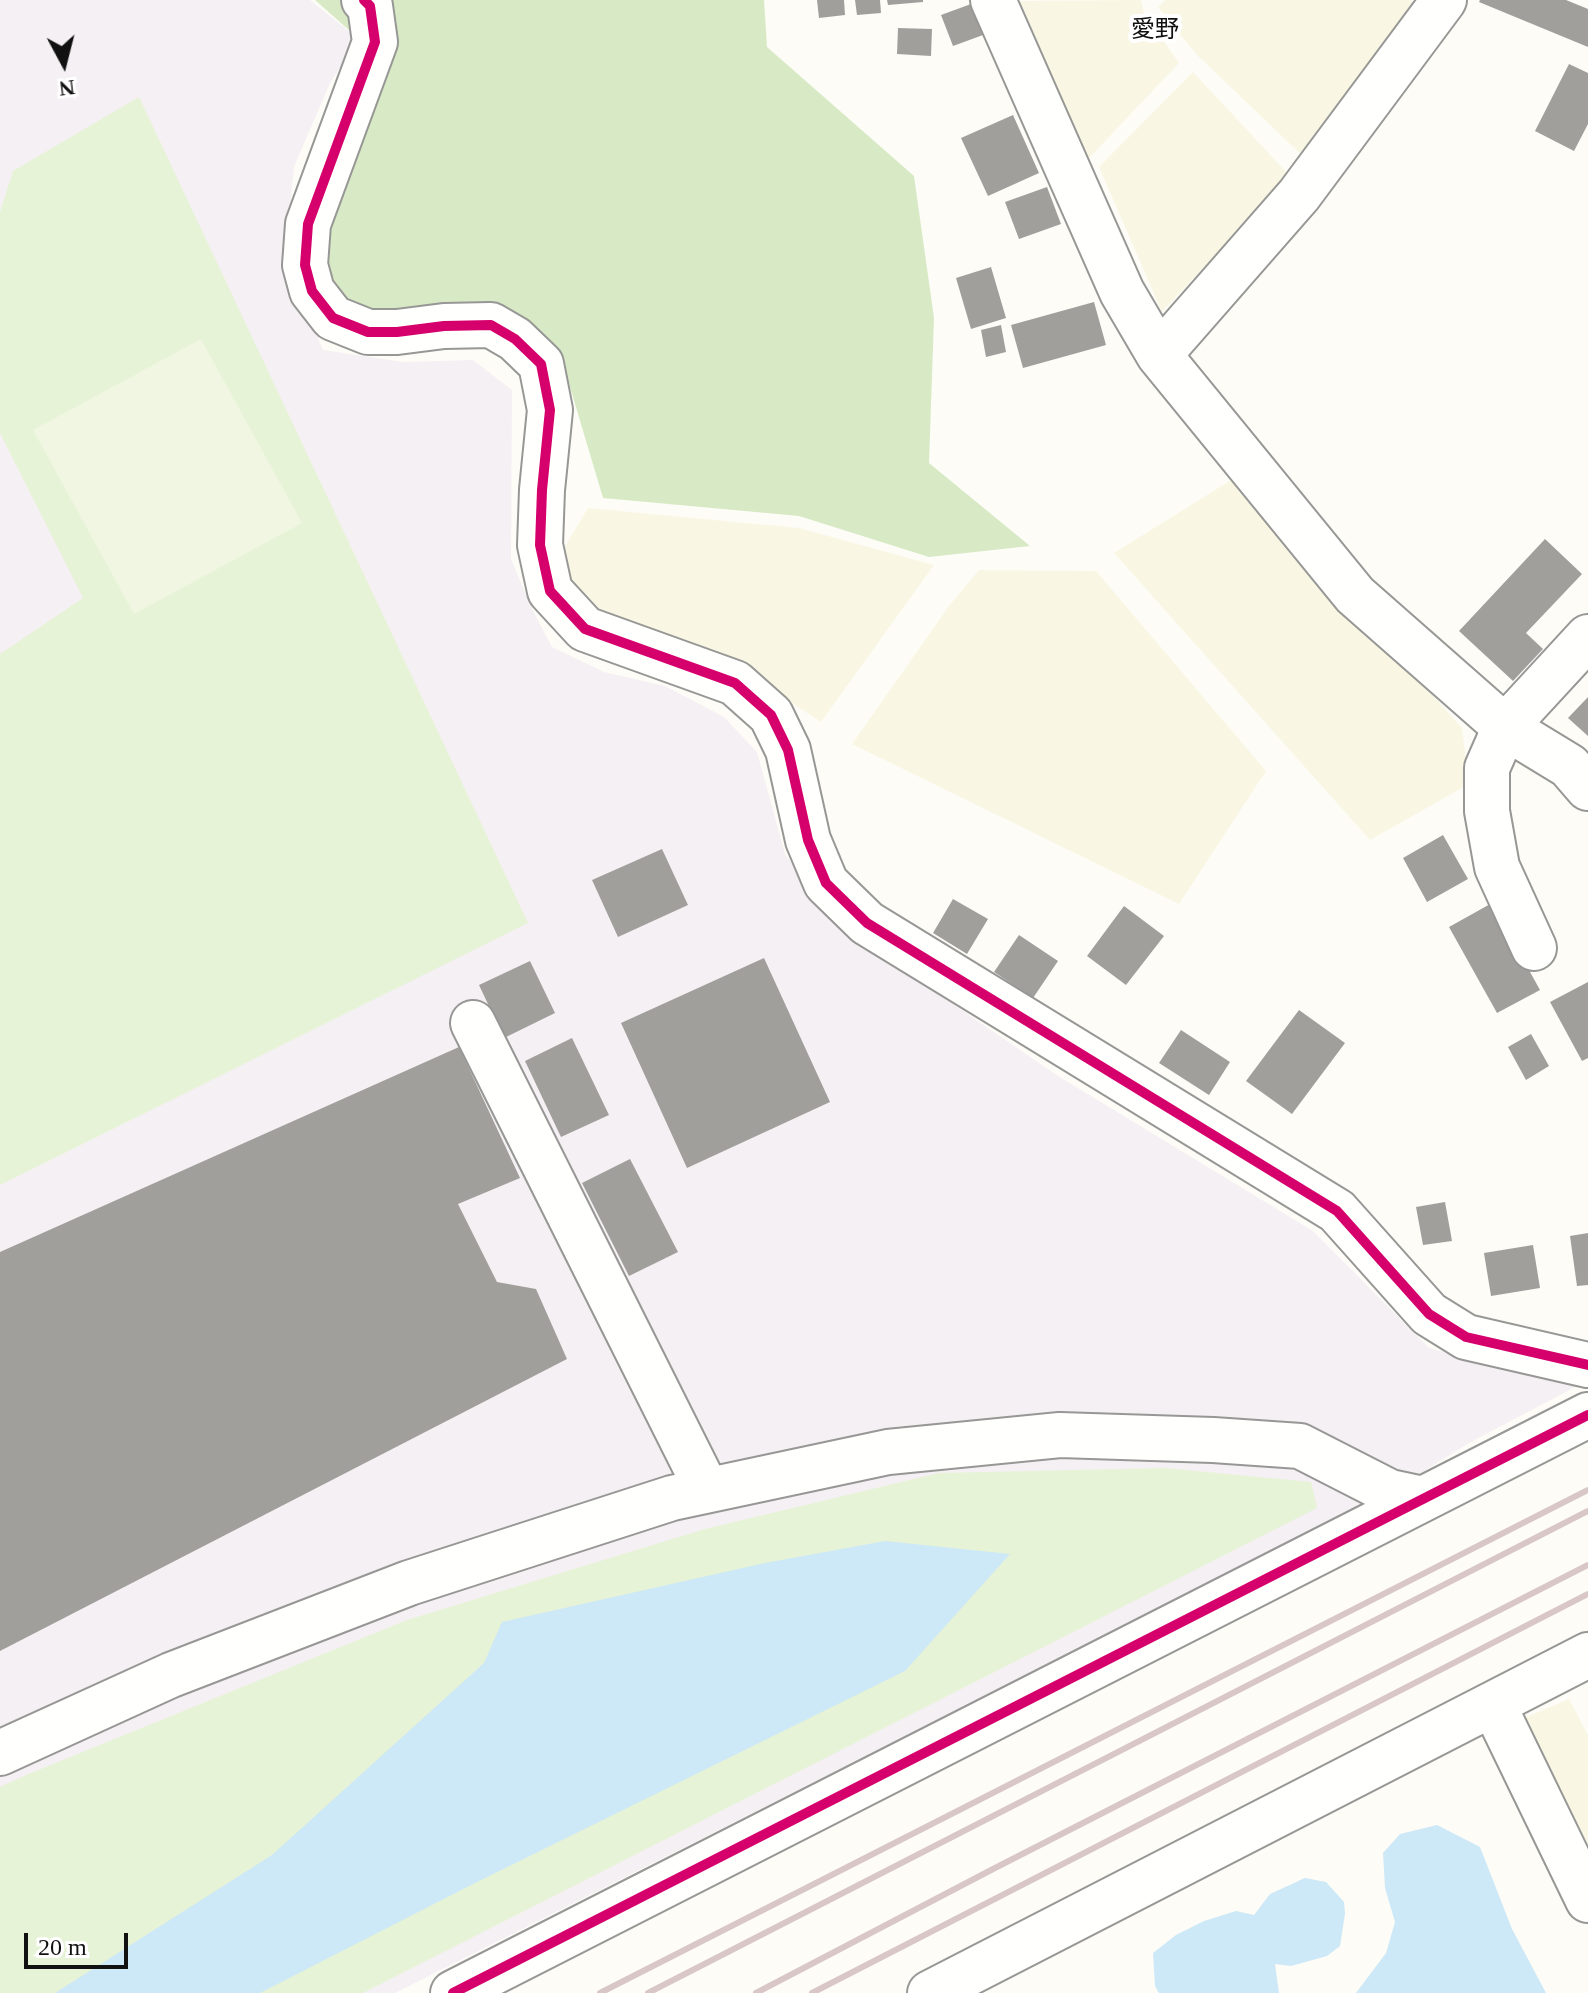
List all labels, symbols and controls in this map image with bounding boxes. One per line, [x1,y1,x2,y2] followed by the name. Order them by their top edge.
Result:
[1131,14,1179,42] district label: 愛野
[24,24,104,104] north arrow
[58,75,76,102] text: N
[28,1917,132,1967] scale bar
[38,1934,87,1960] text: 20 m

